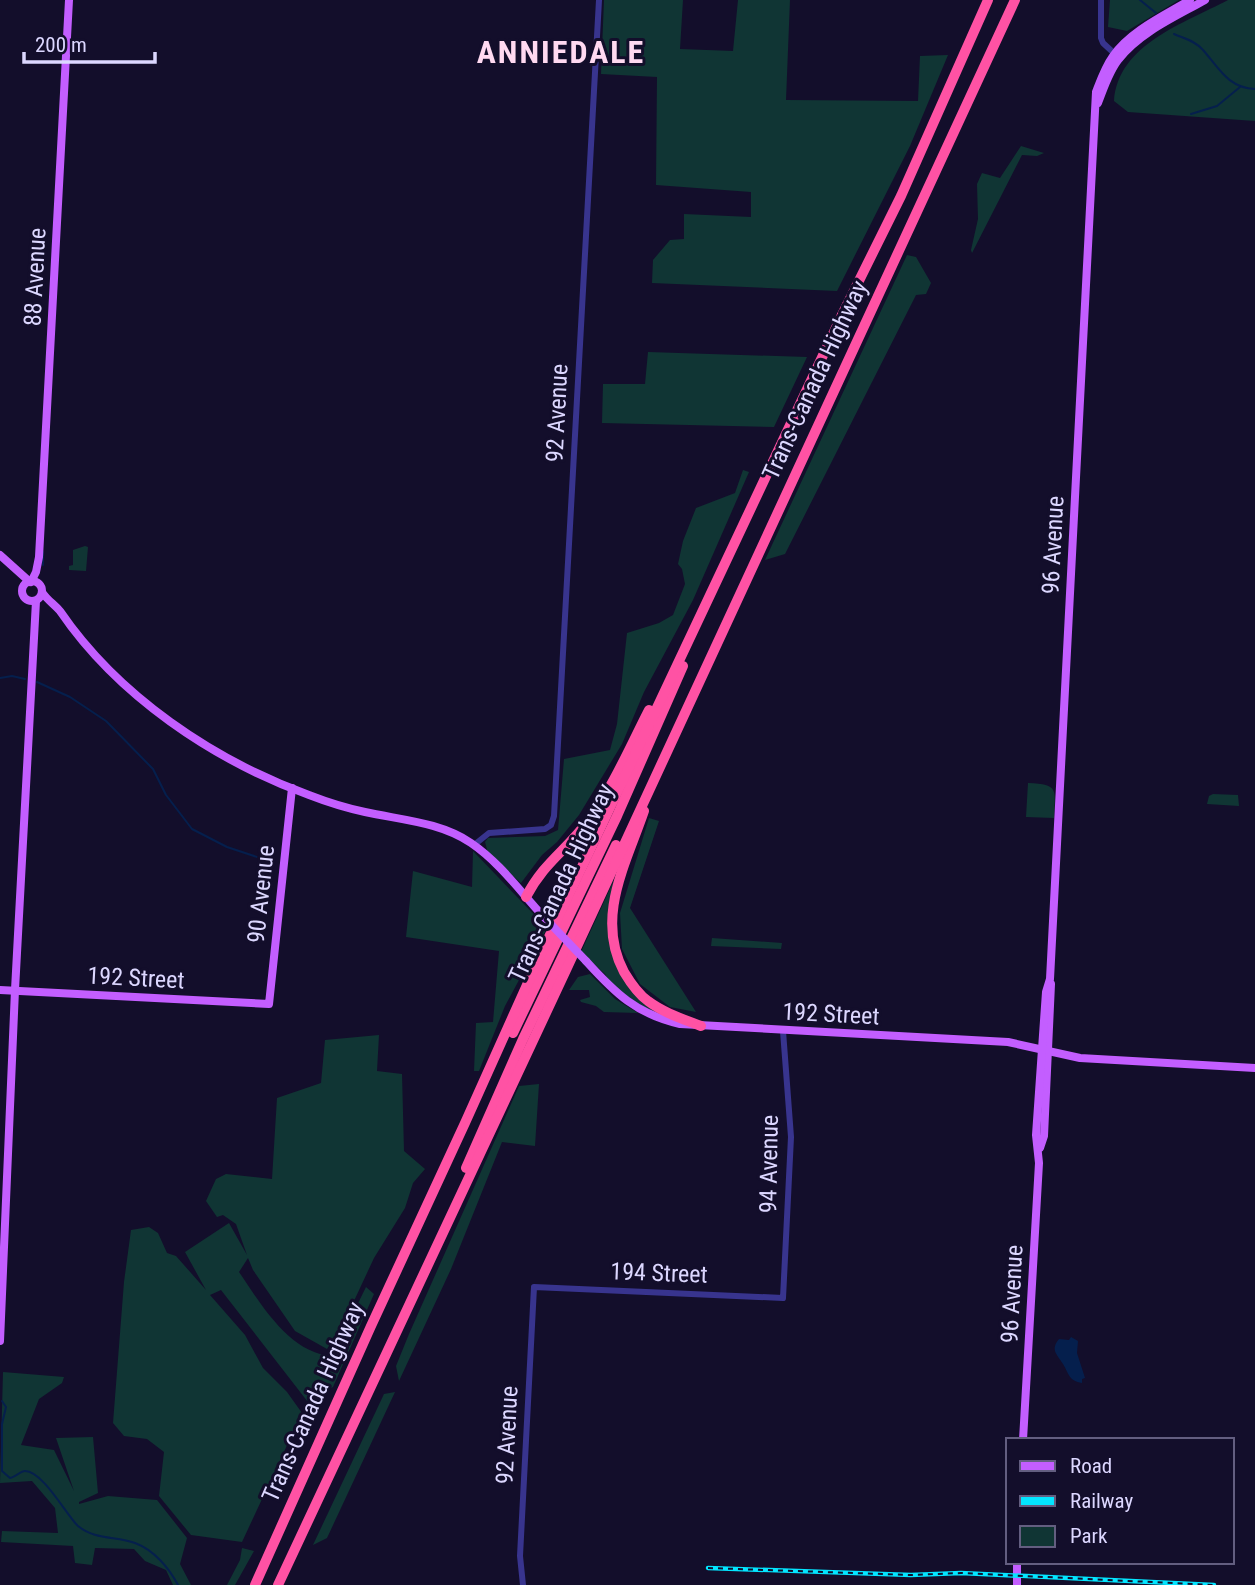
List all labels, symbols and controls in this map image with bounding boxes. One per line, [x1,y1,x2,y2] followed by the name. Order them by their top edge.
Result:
[24,21,156,65] scale bar
[35,33,87,57] text: 200 m
[477,33,645,71] district label: ANNIEDALE
[18,227,52,327] street label: 88 Avenue
[757,276,873,484] street label: Trans-Canada Highway
[540,363,574,463] street label: 92 Avenue
[1036,495,1070,595] street label: 96 Avenue
[503,779,619,987] street label: Trans-Canada Highway
[242,844,280,944] street label: 90 Avenue
[87,961,185,995] street label: 192 Street
[782,997,880,1031] street label: 192 Street
[754,1115,784,1213] street label: 94 Avenue
[995,1244,1029,1344] street label: 96 Avenue
[610,1257,708,1289] street label: 194 Street
[256,1297,370,1507] street label: Trans-Canada Highway
[490,1385,524,1485] street label: 92 Avenue
[1006,1438,1234,1564] legend
[1070,1454,1112,1478] text: Road
[1070,1489,1133,1513] text: Railway
[1070,1524,1108,1548] text: Park

